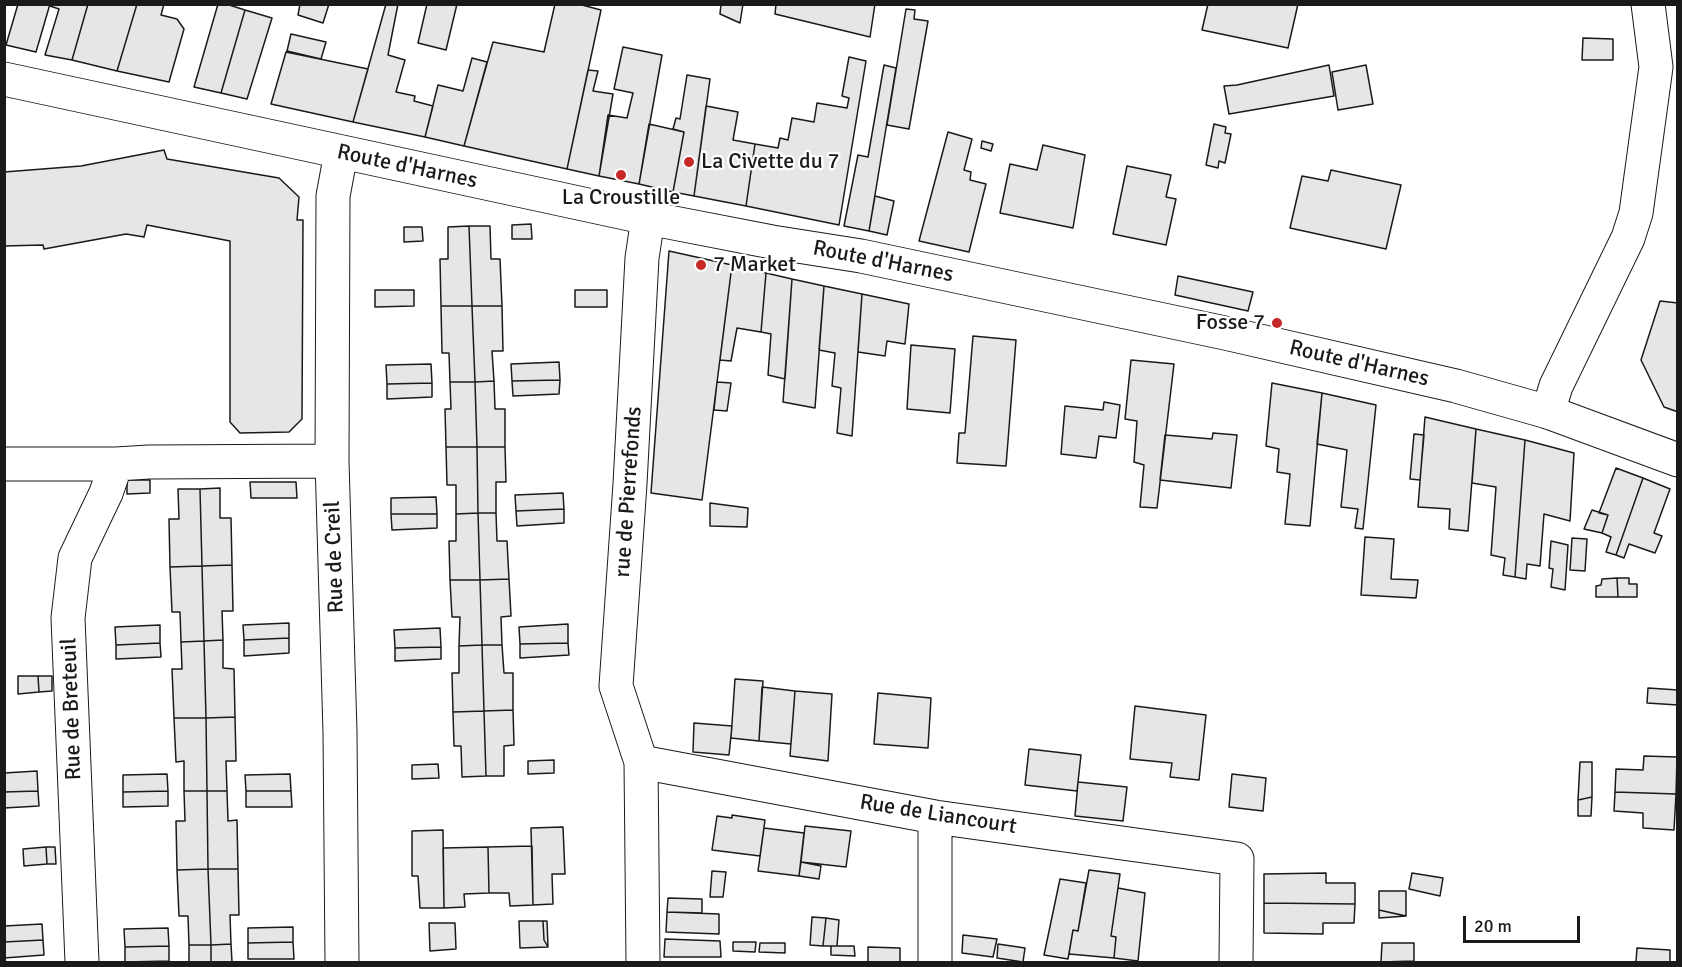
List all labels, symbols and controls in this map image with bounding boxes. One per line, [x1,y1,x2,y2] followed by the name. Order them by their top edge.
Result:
[334,139,480,195] street label: Route d'Harnes
[701,149,839,175] place label: La Civette du 7
[682,155,696,169] marker: La Civette du 7
[614,168,628,182] marker: La Croustille
[562,185,680,211] place label: La Croustille
[810,235,956,289] street label: Route d'Harnes
[713,252,796,278] place label: 7 Market
[694,258,708,272] marker: 7 Market
[1196,310,1265,336] place label: Fosse 7
[1270,316,1284,330] marker: Fosse 7
[1287,335,1431,393] street label: Route d'Harnes
[610,406,648,578] street label: rue de Pierrefonds
[320,500,350,614] street label: Rue de Creil
[56,637,88,781] street label: Rue de Breteuil
[858,790,1018,840] street label: Rue de Liancourt
[1466,904,1583,942] scale bar
[1474,915,1512,937] text: 20 m

